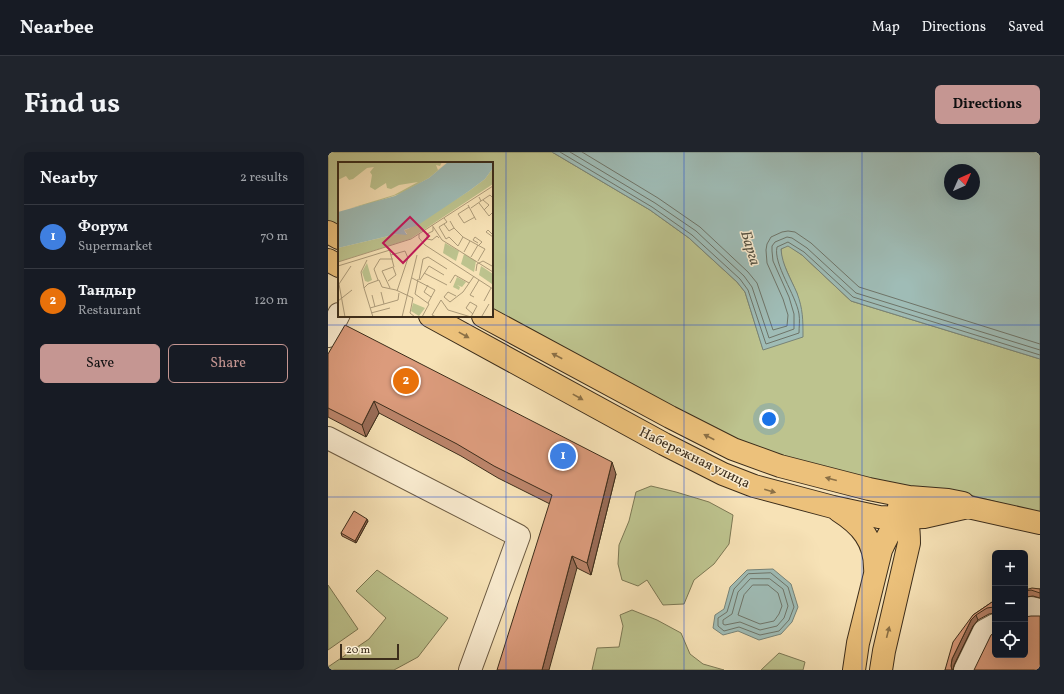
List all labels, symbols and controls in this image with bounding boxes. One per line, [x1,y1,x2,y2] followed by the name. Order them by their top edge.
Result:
[20,15,94,41] text: Nearbee
[872,18,900,37] text: Map
[922,18,986,37] text: Directions
[1008,18,1044,37] text: Saved
[24,85,120,124] text: Find us
[935,85,1040,124] button: Directions
[338,162,493,317] inset map
[944,164,980,200] north arrow
[40,167,98,190] text: Nearby
[240,169,288,187] text: 2 results
[78,217,128,238] text: Форум
[50,228,56,246] text: 1
[260,228,288,246] text: 70 m
[734,228,765,268] water label: Барга
[78,238,153,256] text: Supermarket
[78,281,136,302] text: Тандыр
[50,292,56,310] text: 2
[254,292,288,310] text: 120 m
[78,302,141,320] text: Restaurant
[458,331,470,338] one-way arrow
[40,344,160,383] button: Save
[168,344,288,383] button: Share
[551,353,563,359] one-way arrow
[393,366,419,396] pin: 2
[572,394,584,401] one-way arrow
[759,409,779,429] your location
[636,423,753,494] street label: Набережная улица
[703,434,715,440] one-way arrow
[550,441,576,471] pin: 1
[825,476,837,482] one-way arrow
[765,488,777,494] one-way arrow
[992,550,1028,658] map controls
[992,550,1028,586] button: +
[992,586,1028,622] button: −
[992,622,1028,658] button: locate
[886,626,892,638] one-way arrow
[340,642,399,661] scale bar
[346,643,370,658] text: 20 m

